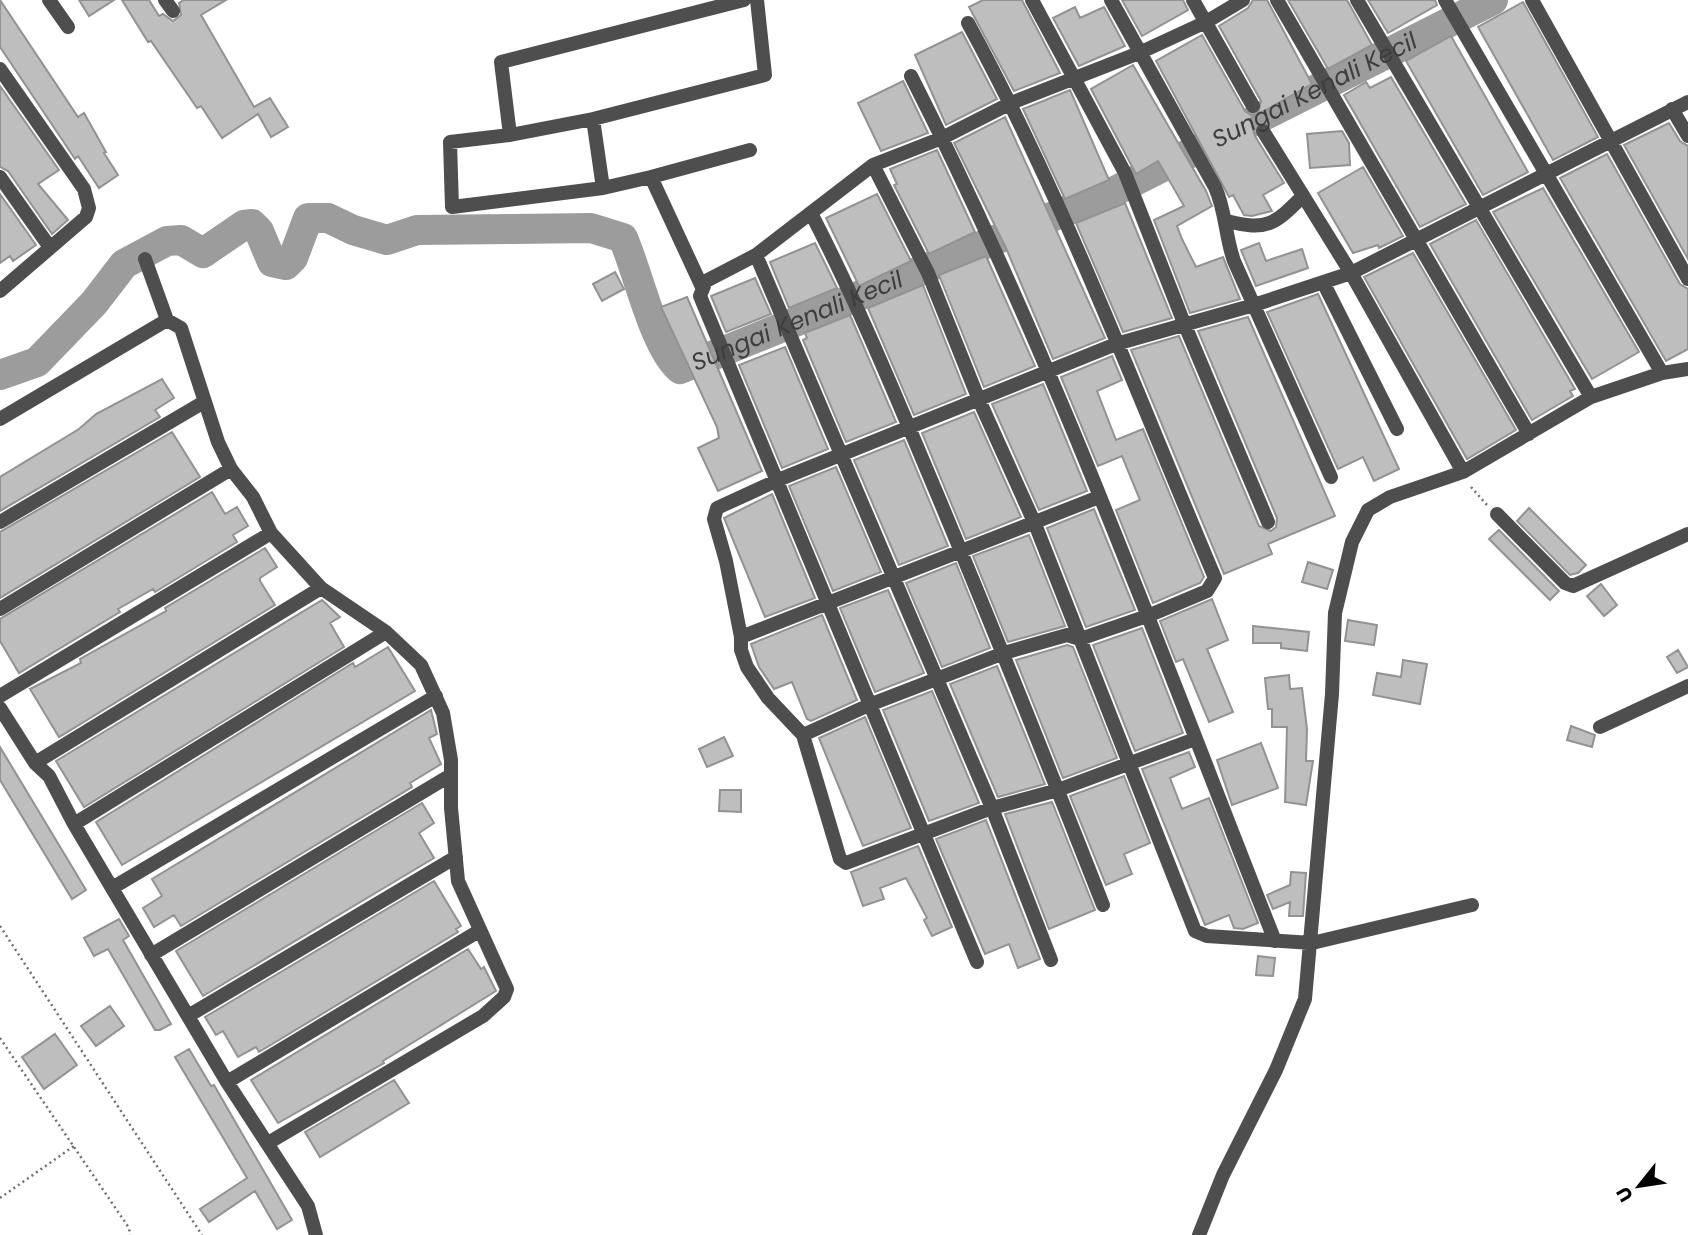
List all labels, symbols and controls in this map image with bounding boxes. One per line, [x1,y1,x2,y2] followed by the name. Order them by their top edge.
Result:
[1206,24,1423,155] water label: Sungai Kenali Kecil
[686,262,908,379] water label: Sungai Kenali Kecil
[1604,1151,1674,1221] north arrow
[1610,1182,1640,1207] text: U

